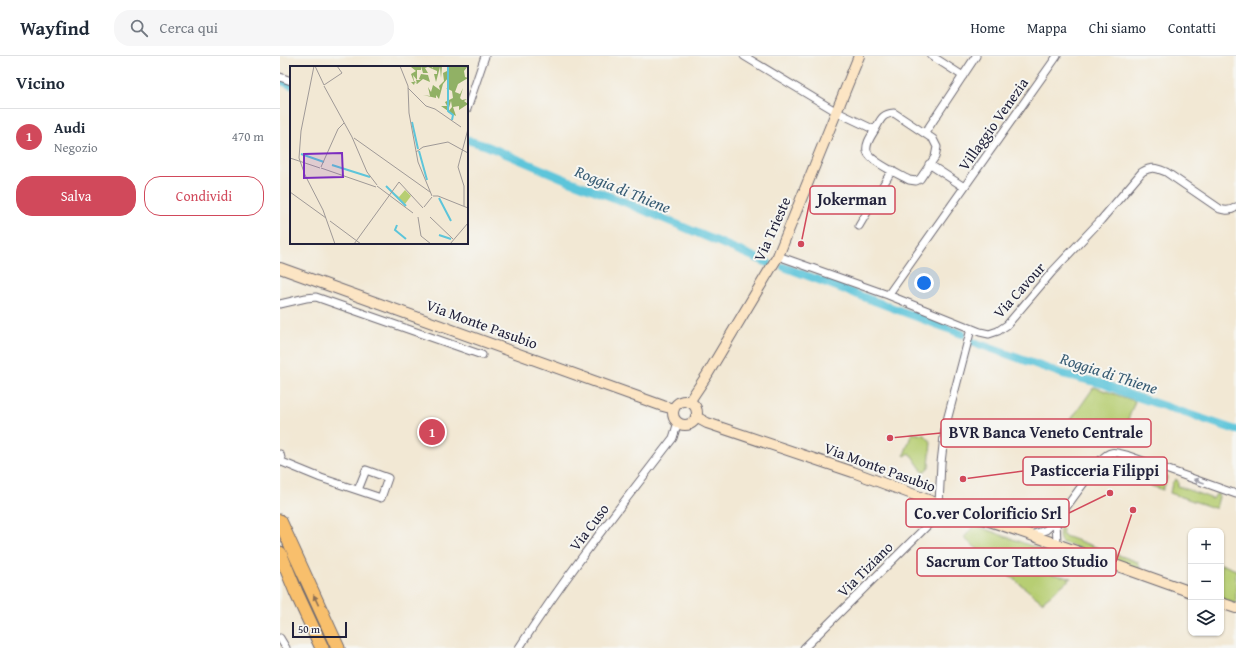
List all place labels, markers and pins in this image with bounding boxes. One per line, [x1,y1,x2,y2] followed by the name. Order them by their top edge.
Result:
[810,186,895,214] callout: Jokerman
[419,417,445,447] pin: 1
[941,419,1151,447] callout: BVR Banca Veneto Centrale
[1023,457,1167,485] callout: Pasticceria Filippi
[906,499,1069,527] callout: Co.ver Colorificio Srl
[917,548,1116,576] callout: Sacrum Cor Tattoo Studio

